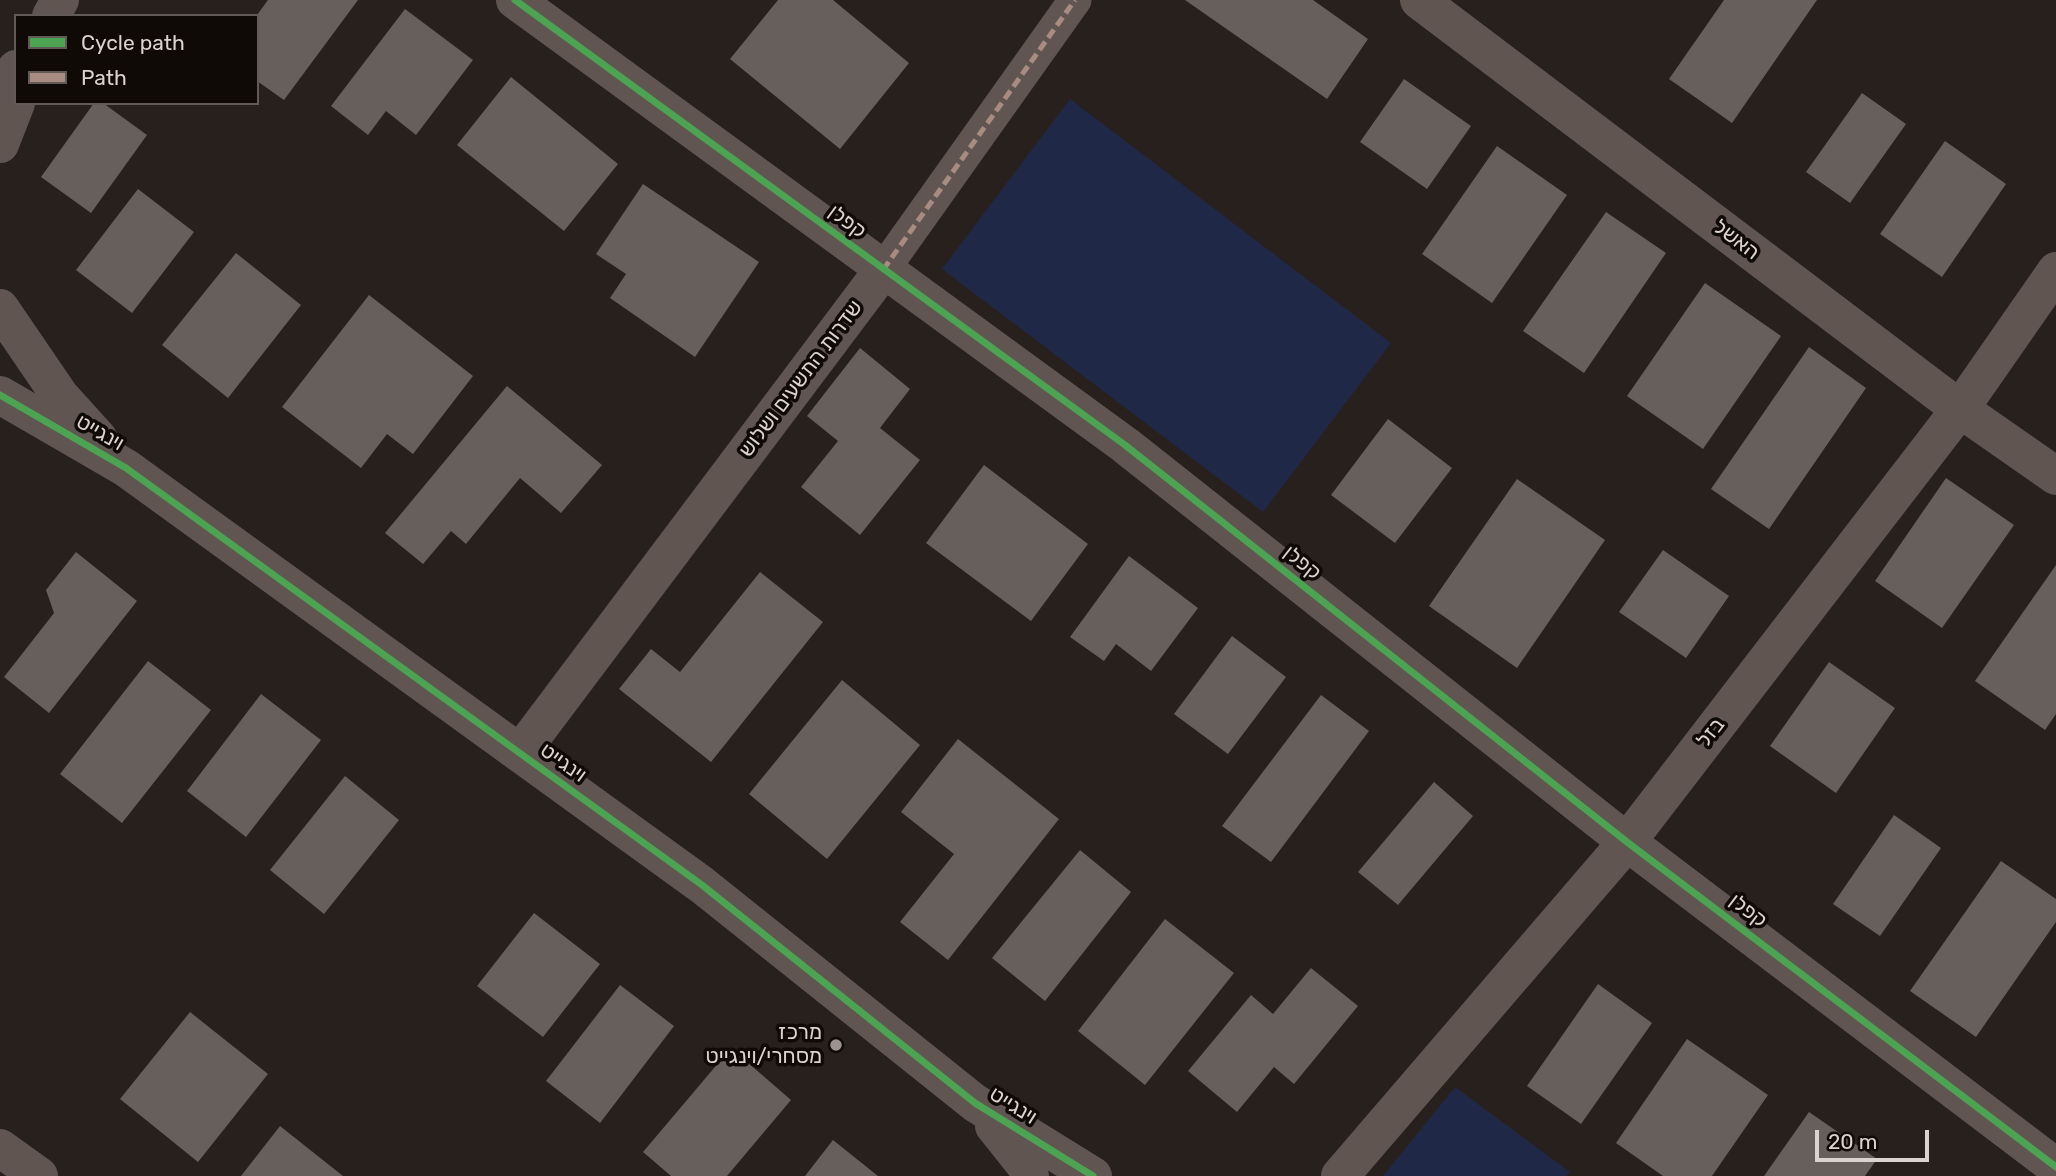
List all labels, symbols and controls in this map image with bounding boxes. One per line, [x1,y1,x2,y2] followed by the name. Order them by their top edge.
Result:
[14,14,259,105] legend
[81,30,185,55] text: Cycle path
[81,65,127,90] text: Path
[823,200,871,244] street label: קפלן
[1708,214,1764,266] street label: האשל
[734,296,868,462] street label: שדרות התשעים ושלוש
[72,409,128,457] street label: וינגייט
[1278,540,1326,586] street label: קפלן
[1692,713,1730,753] street label: בזל
[535,738,591,788] street label: וינגייט
[1724,889,1772,933] street label: קפלן
[706,1020,822,1070] place label: מרכז מסחרי/וינגייט
[828,1037,844,1053] marker: מרכז מסחרי/וינגייט
[985,1082,1041,1130] street label: וינגייט
[1818,1116,1932,1160] scale bar
[1828,1129,1877,1154] text: 20 m

